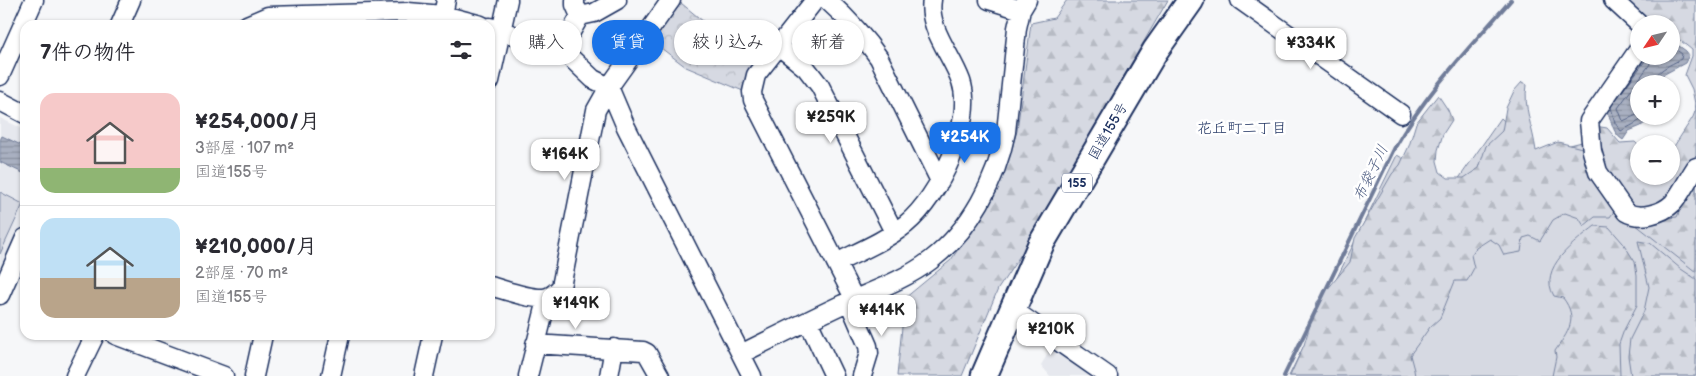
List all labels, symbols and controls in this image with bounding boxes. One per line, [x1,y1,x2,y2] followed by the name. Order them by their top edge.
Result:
[1630,15,1680,65] north arrow
[1630,15,1680,185] map controls
[510,20,582,65] chip: 購入
[592,20,664,65] chip: 賃貸
[674,20,782,65] chip: 絞り込み
[792,20,864,65] chip: 新着
[1276,28,1346,70] pin: ¥334K
[1287,34,1335,53] text: ¥334K
[447,36,475,64] icon: filters
[40,40,136,65] text: 7件の物件
[1630,75,1680,125] button: +
[1085,99,1131,163] street label: 国道155号
[796,102,866,144] pin: ¥259K
[807,108,855,127] text: ¥259K
[195,109,320,134] text: ¥254,000/月
[80,113,140,173] icon: home
[1197,119,1287,138] district label: 花丘町二丁目
[930,121,1000,164] pin: ¥254K
[941,128,989,147] text: ¥254K
[1630,135,1680,185] button: −
[530,138,600,181] pin: ¥164K
[195,139,294,158] text: 3部屋 · 107 m²
[1349,142,1393,204] water label: 布袋子川
[542,145,588,164] text: ¥164K
[195,163,268,182] text: 国道155号
[1062,174,1092,192] road number: 155
[195,234,317,259] text: ¥210,000/月
[80,238,140,298] icon: home
[195,264,288,283] text: 2部屋 · 70 m²
[195,288,268,307] text: 国道155号
[541,288,611,330] pin: ¥149K
[553,294,599,313] text: ¥149K
[847,294,917,337] pin: ¥414K
[859,301,905,320] text: ¥414K
[1016,314,1086,356] pin: ¥210K
[1028,320,1074,339] text: ¥210K

